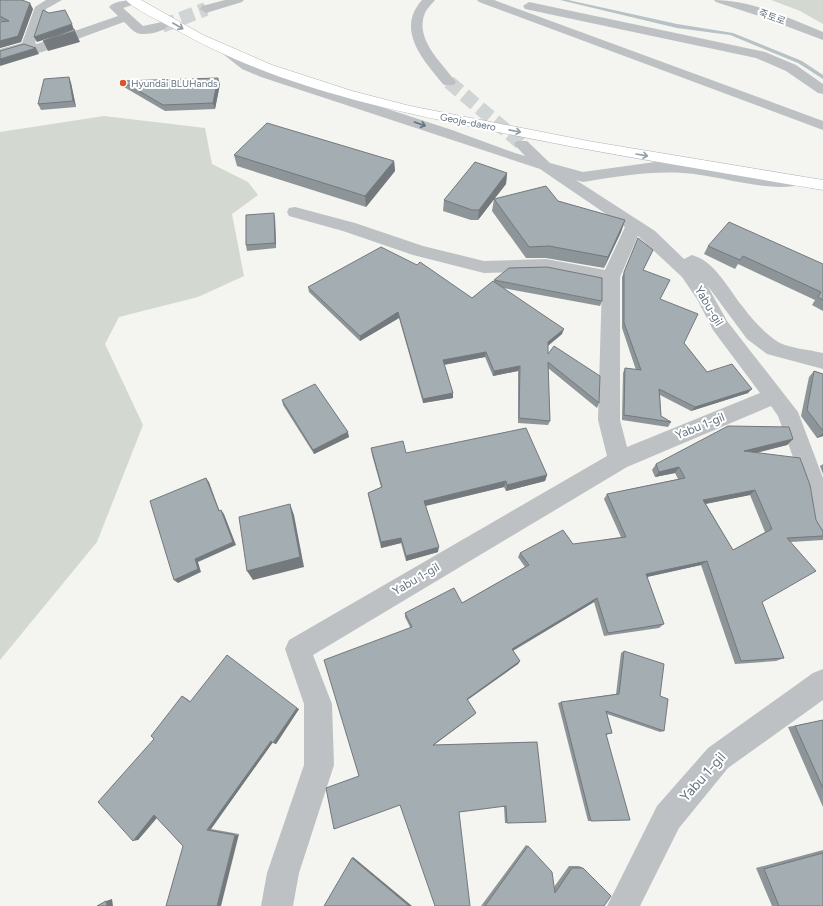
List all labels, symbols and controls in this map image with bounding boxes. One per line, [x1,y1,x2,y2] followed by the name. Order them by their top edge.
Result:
[757,6,787,28] street label: 죽토로
[172,23,184,31] one-way arrow
[131,77,218,90] place label: Hyundai BLUHands
[118,78,128,88] marker: Hyundai BLUHands
[439,110,497,134] street label: Geoje-daero
[414,121,427,128] one-way arrow
[508,127,521,135] one-way arrow
[635,151,648,159] one-way arrow
[692,284,726,328] street label: Yabu-gil
[673,410,727,442] street label: Yabu 1-gil
[390,560,442,598] street label: Yabu 1-gil
[676,749,730,805] street label: Yabu 1-gil

